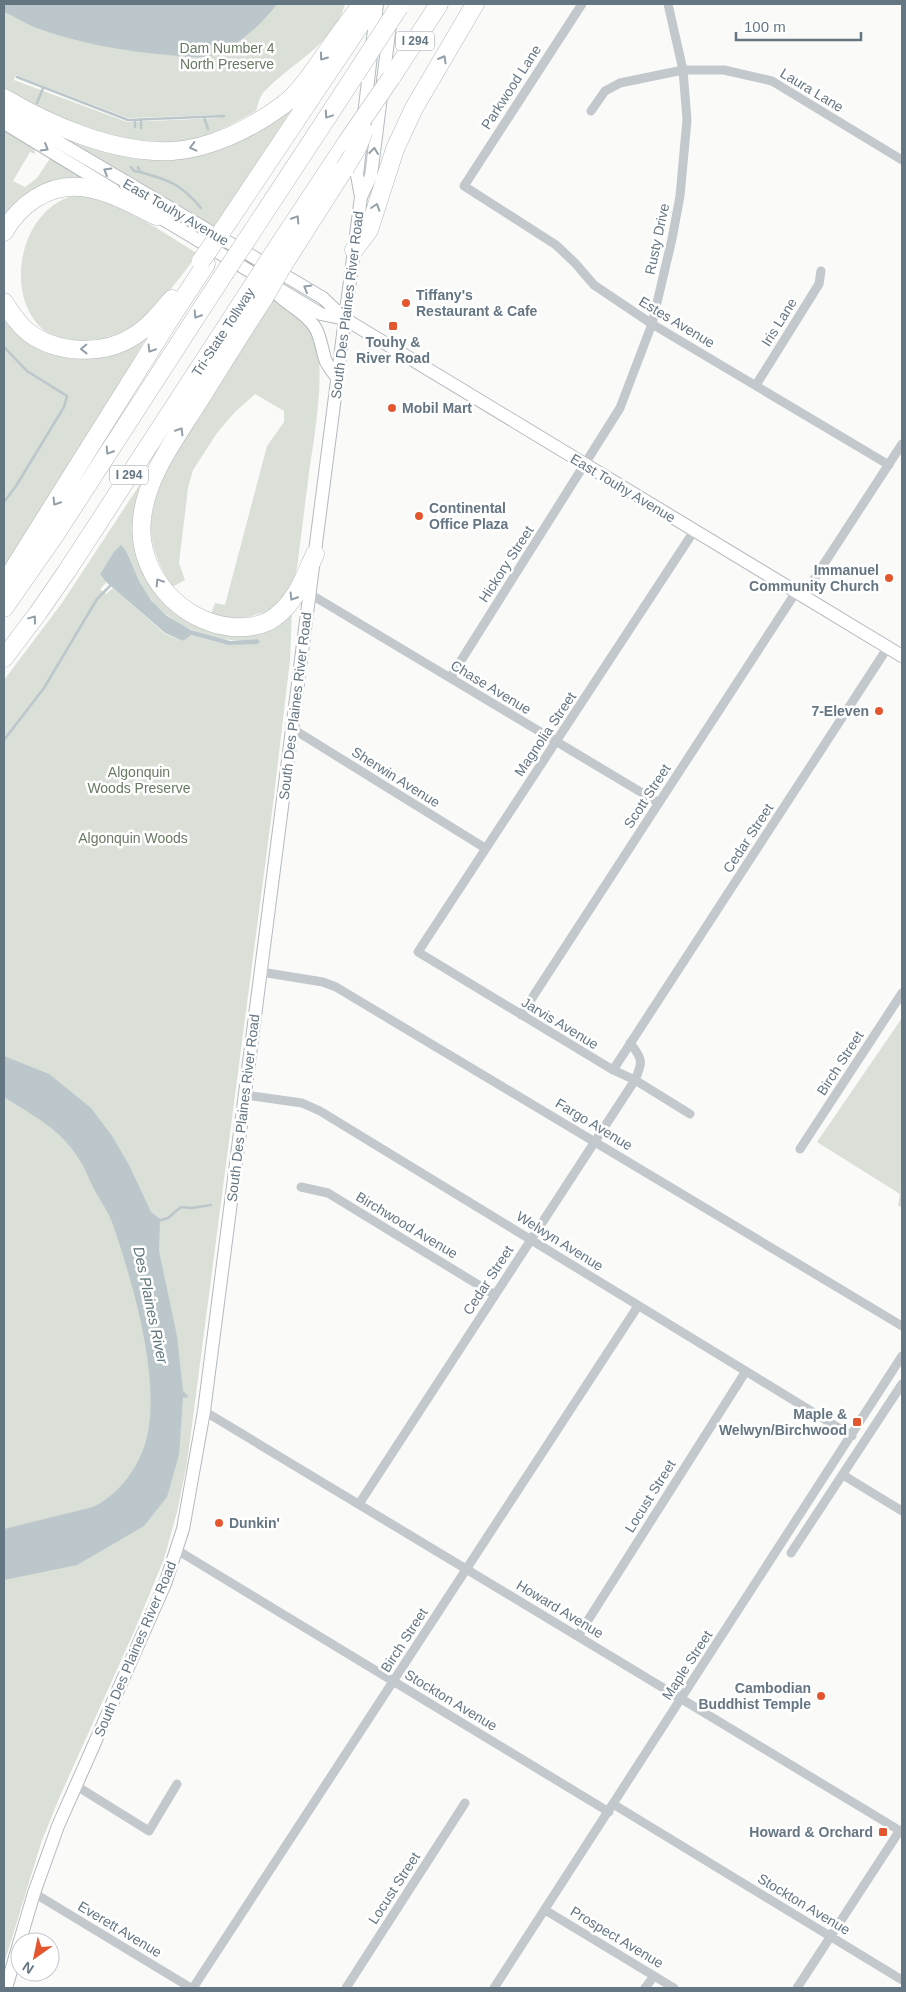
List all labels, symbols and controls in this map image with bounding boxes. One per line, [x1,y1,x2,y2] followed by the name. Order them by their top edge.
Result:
[736,10,861,42] scale bar
[744,18,786,35] text: 100 m
[396,31,434,50] road number: I 294
[180,40,275,72] park label: Dam Number 4 North Preserve
[478,42,544,132] street label: Parkwood Lane
[320,52,329,61] one-way arrow
[436,56,446,65] one-way arrow
[778,65,847,115] street label: Laura Lane
[325,109,334,119] one-way arrow
[188,141,197,152] one-way arrow
[40,142,49,152] one-way arrow
[369,146,379,155] one-way arrow
[103,168,112,178] one-way arrow
[120,175,232,249] street label: East Touhy Avenue
[642,202,672,276] street label: Rusty Drive
[370,203,380,211] one-way arrow
[328,210,366,400] street label: South Des Plaines River Road
[290,215,300,224] one-way arrow
[188,285,258,379] street label: Tri-State Tollway
[304,285,313,295] one-way arrow
[416,287,538,319] place label: Tiffany's Restaurant & Cafe
[636,293,718,351] street label: Estes Avenue
[758,295,800,349] street label: Iris Lane
[400,297,412,309] marker: Tiffany's Restaurant & Cafe
[194,310,204,319] one-way arrow
[387,320,399,332] marker: Touhy & River Road
[356,334,430,366] place label: Touhy & River Road
[148,343,157,352] one-way arrow
[80,344,88,354] one-way arrow
[402,400,472,416] place label: Mobil Mart
[386,402,398,414] marker: Mobil Mart
[174,428,183,437] one-way arrow
[106,446,115,455] one-way arrow
[568,450,678,526] street label: East Touhy Avenue
[110,466,148,484] road number: I 294
[53,496,63,505] one-way arrow
[429,500,509,532] place label: Continental Office Plaza
[413,510,425,522] marker: Continental Office Plaza
[475,523,537,605] street label: Hickory Street
[749,562,879,594] place label: Immanuel Community Church
[883,572,895,584] marker: Immanuel Community Church
[156,578,165,587] one-way arrow
[290,591,299,600] one-way arrow
[276,611,314,801] street label: South Des Plaines River Road
[28,616,36,625] one-way arrow
[448,657,534,717] street label: Chase Avenue
[511,689,579,779] street label: Magnolia Street
[811,703,869,719] place label: 7-Eleven
[873,705,885,717] marker: 7-Eleven
[349,743,443,811] street label: Sherwin Avenue
[620,761,674,831] street label: Scott Street
[87,764,191,796] park label: Algonquin Woods Preserve
[720,800,776,876] street label: Cedar Street
[78,830,188,846] park label: Algonquin Woods
[519,994,602,1052] street label: Jarvis Avenue
[224,1013,262,1203] street label: South Des Plaines River Road
[813,1028,867,1098] street label: Birch Street
[553,1095,636,1153] street label: Fargo Avenue
[353,1188,461,1262] street label: Birchwood Avenue
[514,1208,606,1274] street label: Welwyn Avenue
[460,1242,516,1318] street label: Cedar Street
[130,1245,172,1366] water label: Des Plaines River
[719,1406,847,1438] place label: Maple & Welwyn/Birchwood
[851,1416,863,1428] marker: Maple & Welwyn/Birchwood
[621,1457,679,1535] street label: Locust Street
[229,1515,280,1531] place label: Dunkin'
[213,1517,225,1529] marker: Dunkin'
[91,1559,179,1739] street label: South Des Plaines River Road
[514,1577,607,1641] street label: Howard Avenue
[377,1605,431,1675] street label: Birch Street
[659,1627,715,1703] street label: Maple Street
[402,1666,500,1734] street label: Stockton Avenue
[698,1680,811,1712] place label: Cambodian Buddhist Temple
[815,1690,827,1702] marker: Cambodian Buddhist Temple
[749,1824,873,1840] place label: Howard & Orchard
[877,1826,889,1838] marker: Howard & Orchard
[365,1849,423,1927] street label: Locust Street
[755,1870,853,1938] street label: Stockton Avenue
[75,1898,165,1960] street label: Everett Avenue
[568,1903,667,1971] street label: Prospect Avenue
[10,1932,60,1982] north arrow
[19,1958,37,1977] text: N

